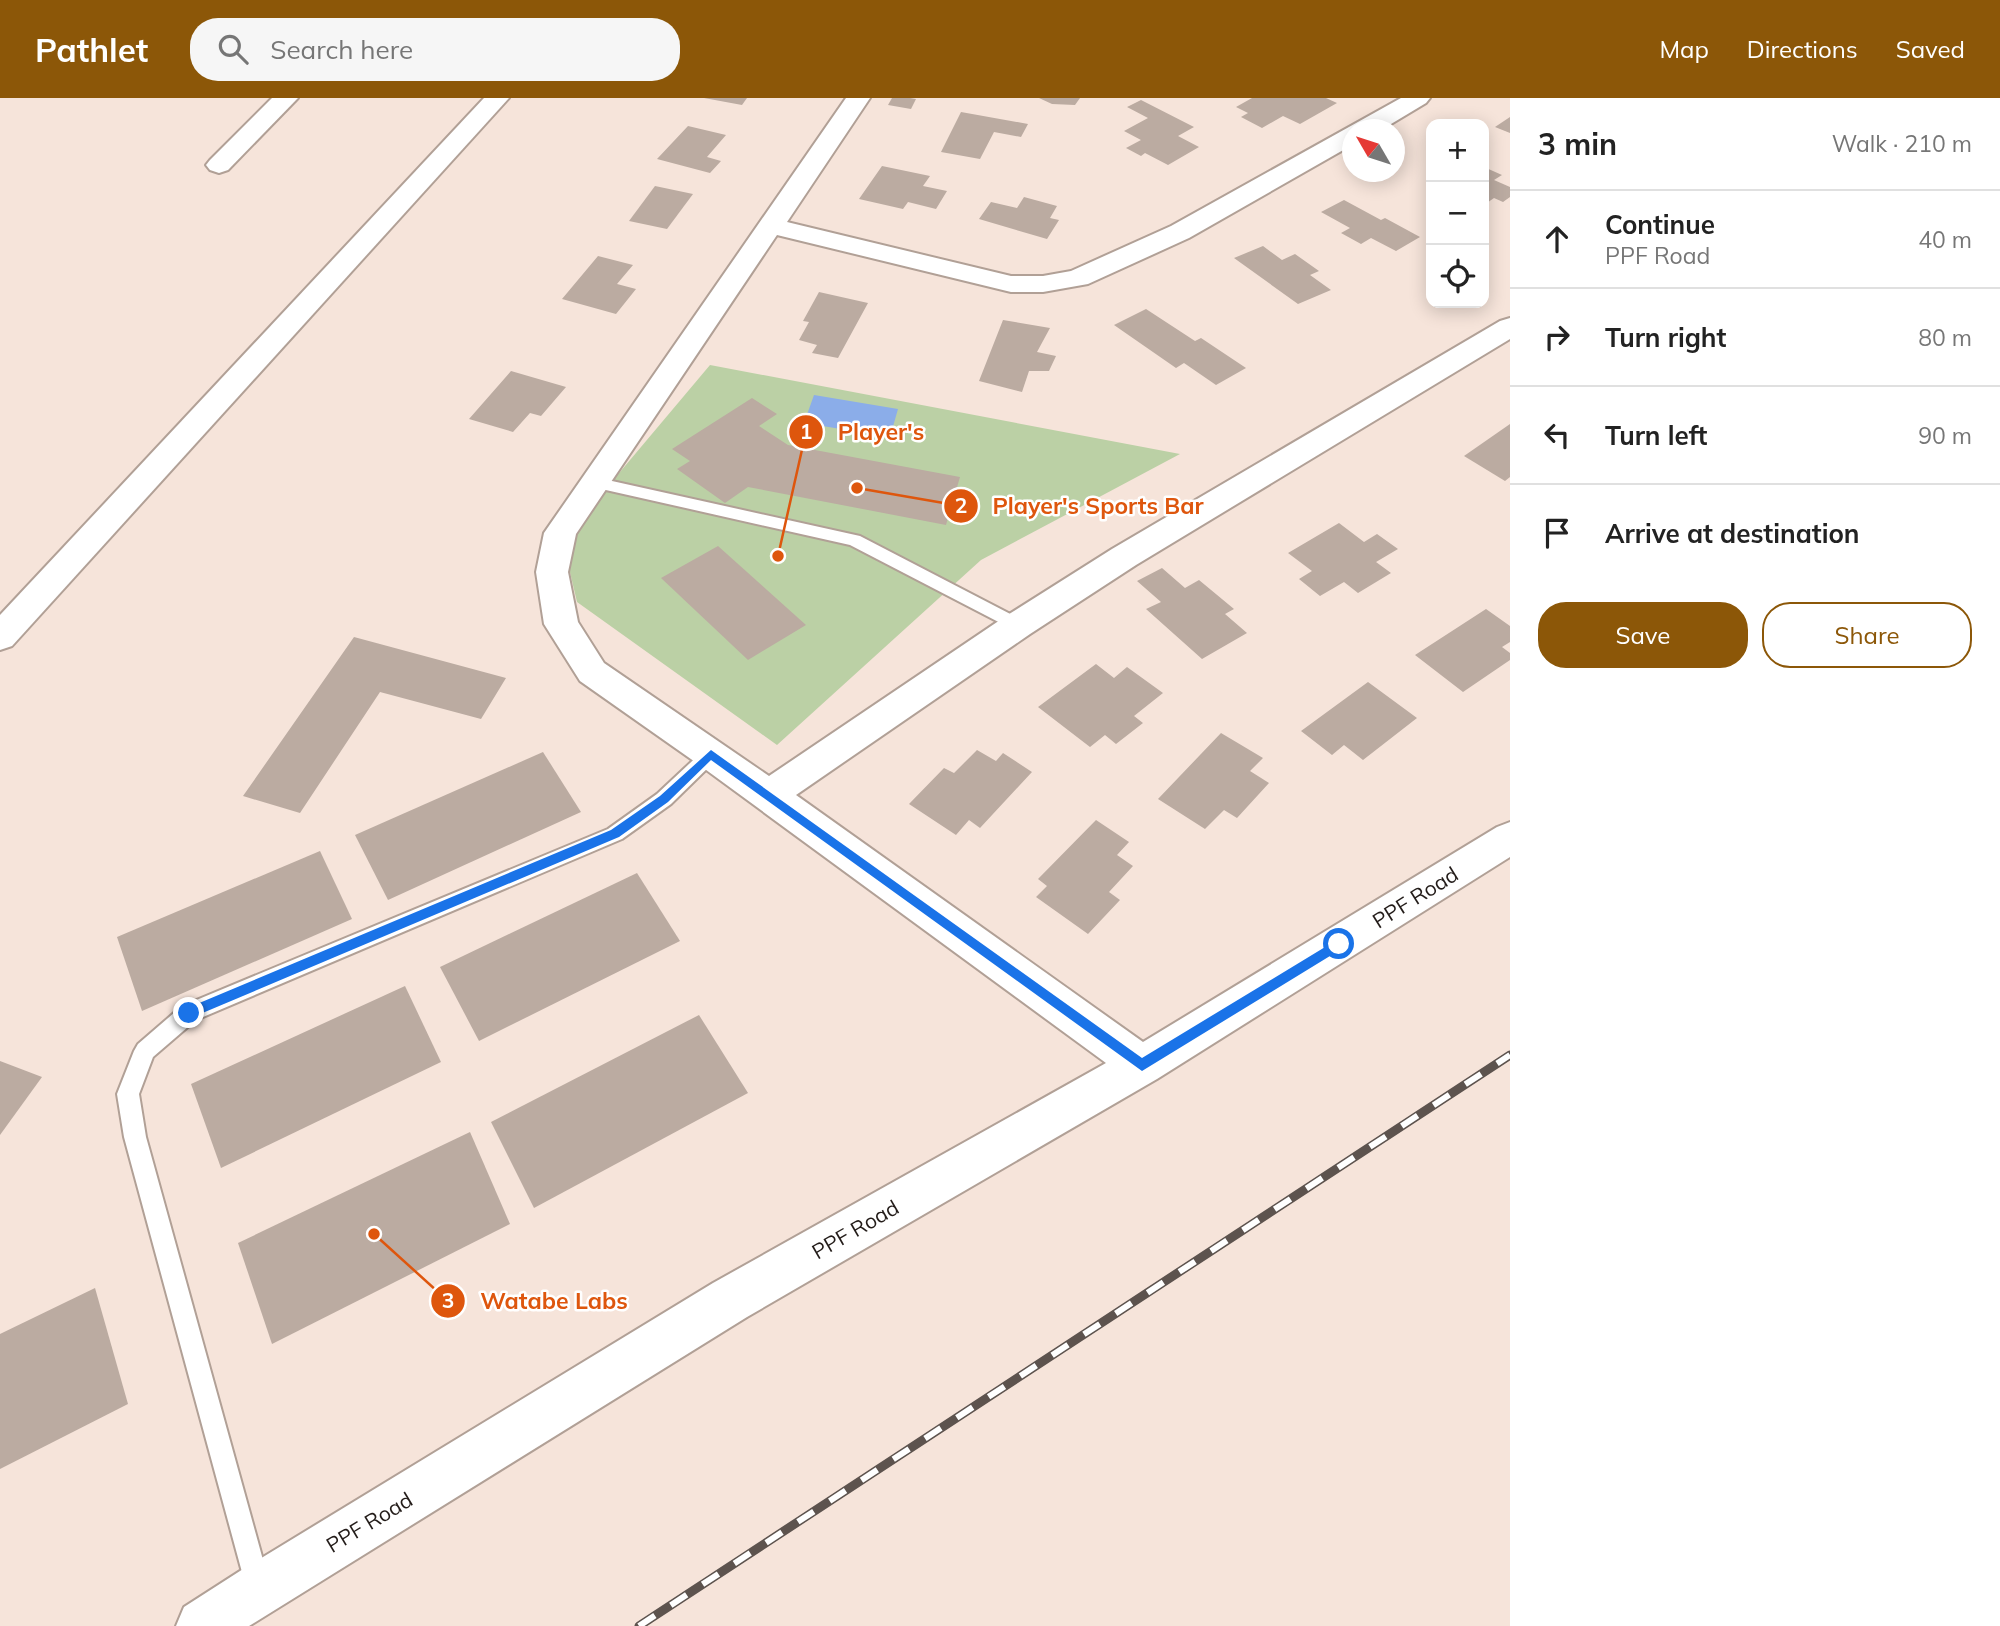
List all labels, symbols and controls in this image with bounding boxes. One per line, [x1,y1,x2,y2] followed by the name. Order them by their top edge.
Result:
[190,18,680,81] search box
[35,29,148,70] text: Pathlet
[214,30,252,68] icon: search
[270,33,413,66] text: Search here
[1659,34,1709,64] text: Map
[1747,34,1858,64] text: Directions
[1896,34,1965,64] text: Saved
[1342,119,1405,182] north arrow
[1426,119,1489,308] map controls
[1426,119,1489,182] button: +
[1538,125,1617,163] text: 3 min
[1832,129,1972,158] text: Walk · 210 m
[1426,182,1489,245] button: −
[1605,208,1715,241] text: Continue
[1538,220,1576,258] icon: ahead
[1918,225,1972,254] text: 40 m
[1605,241,1710,270] text: PPF Road
[1426,245,1489,308] button: locate
[1538,318,1576,356] icon: right
[1605,321,1726,354] text: Turn right
[1918,323,1972,352] text: 80 m
[789,410,938,454] callout: Player's
[1538,416,1576,454] icon: left
[838,417,924,446] text: Player's
[800,418,812,444] text: 1
[1605,419,1707,452] text: Turn left
[1918,421,1972,450] text: 90 m
[943,484,1217,528] callout: Player's Sports Bar
[993,491,1203,520] text: Player's Sports Bar
[955,492,967,518] text: 2
[1538,514,1576,552] icon: arrive
[1605,517,1860,550] text: Arrive at destination
[1538,602,1748,668] button: Save
[1762,602,1972,668] button: Share
[1367,861,1463,933] street label: PPF Road
[1323,928,1354,959] route start
[173,997,204,1028] route end
[807,1194,903,1264] street label: PPF Road
[431,1279,641,1323] callout: Watabe Labs
[480,1286,628,1315] text: Watabe Labs
[442,1287,454,1313] text: 3
[321,1486,417,1558] street label: PPF Road

